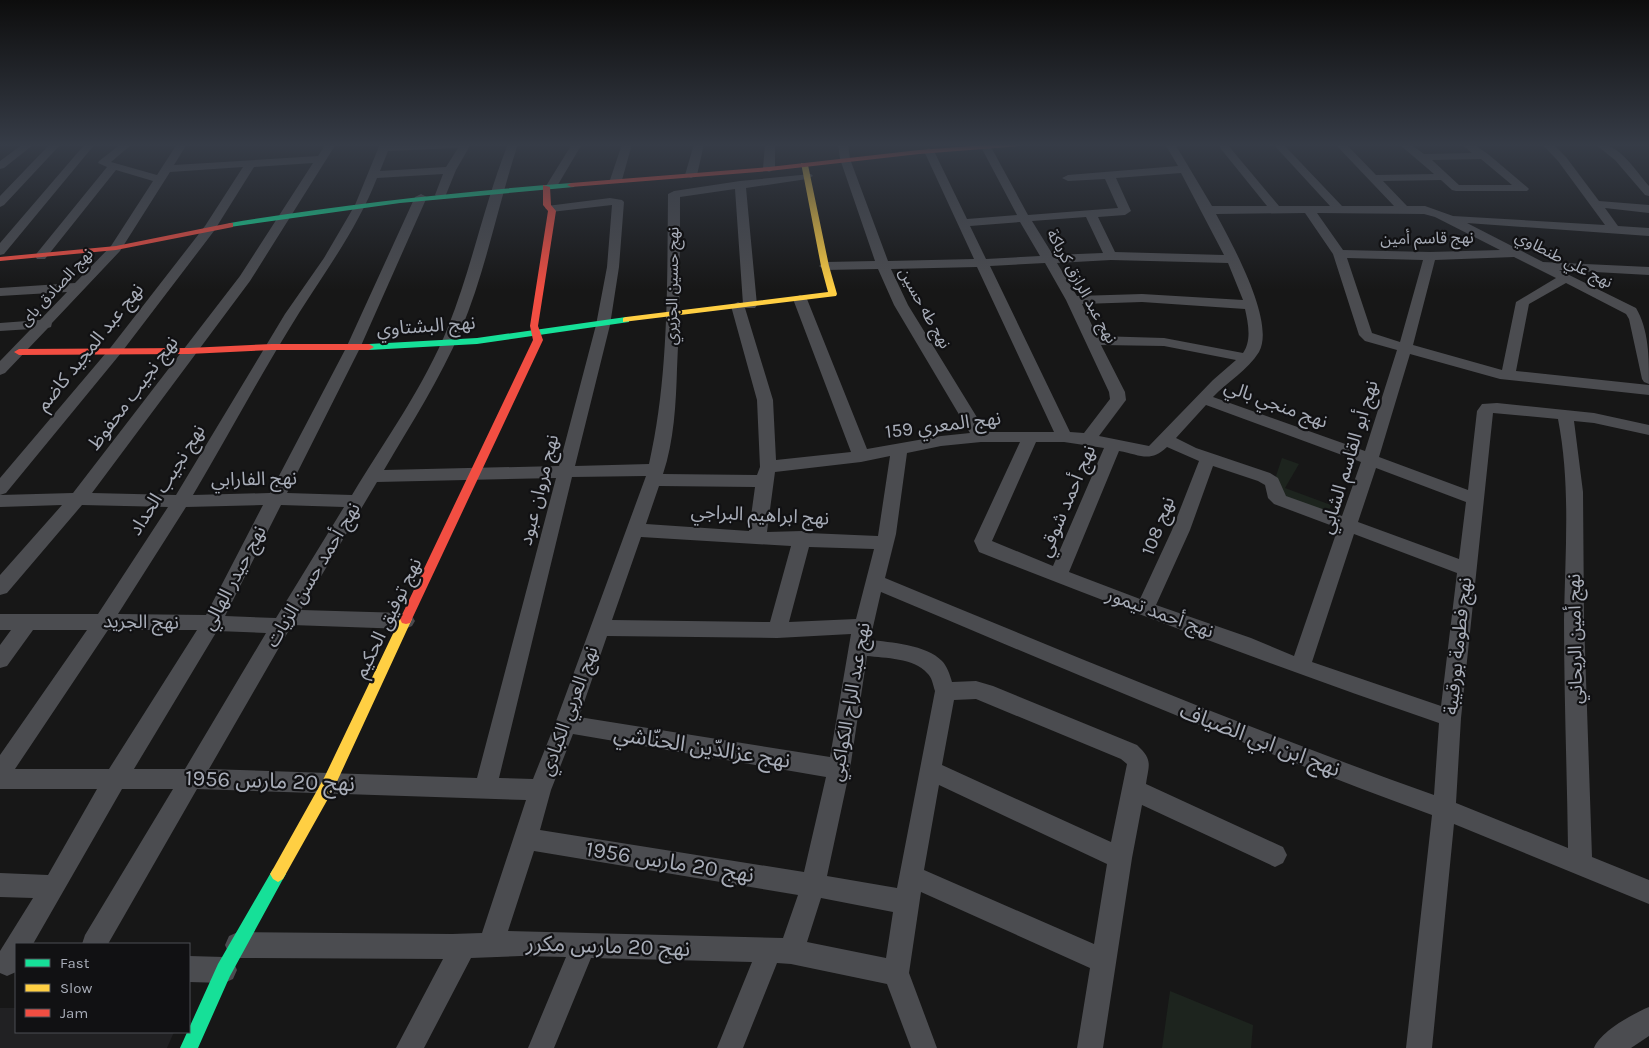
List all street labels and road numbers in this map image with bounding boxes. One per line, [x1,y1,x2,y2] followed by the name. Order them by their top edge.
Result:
[1040,226,1121,348] street label: نهج عبد الرازق كرباكة
[1511,226,1616,294] street label: نهج علي طنطاوي
[661,227,686,345] street label: نهج حسين الجزيري
[1380,228,1474,251] street label: نهج قاسم أمين
[15,244,99,332] street label: نهج الصادق باى
[892,264,955,353] street label: نهج طه حسين
[32,279,151,417] street label: نهج عبد المجيد كاضم
[376,312,477,344] street label: نهج البشتاوي
[83,332,185,456] street label: نهج نجيب محفوظ
[1220,375,1331,436] street label: نهج منجي بالي
[1315,377,1386,537] street label: نهج أبو القاسم الشابي
[884,407,1003,446] street label: نهج المعري 159
[124,421,212,541] street label: نهج نجيب الحداد
[515,432,566,549] street label: نهج مروان عبود
[1033,442,1104,561] street label: نهج أحمد شوقي
[211,467,297,494] street label: نهج الفارابي
[1137,494,1182,559] street label: نهج 108
[261,498,368,653] street label: نهج أحمد حسن الزيات
[690,500,830,533] street label: نهج ابراهيم البراجي
[197,522,274,636] street label: نهج حيدر الهالي
[349,554,429,683] street label: نهج توفيق الحكيم
[1562,574,1591,704] street label: نهج أمين الريحاني
[1440,576,1479,716] street label: نهج فطومة بورقيبة
[1101,583,1217,645] street label: نهج أحمد تيمور
[103,610,179,637] street label: نهج الجريد
[825,621,878,784] street label: نهج عبد الراح الكواكبي
[535,643,606,780] street label: نهج العربي الكبادي
[1175,697,1344,785] street label: نهج ابن ابي الضياف
[611,720,792,777] street label: نهج عزالدّين الحنّاشي
[185,765,355,800] street label: نهج 20 مارس 1956
[584,836,756,891] street label: نهج 20 مارس 1956
[524,930,691,965] street label: نهج 20 مارس مكرر

